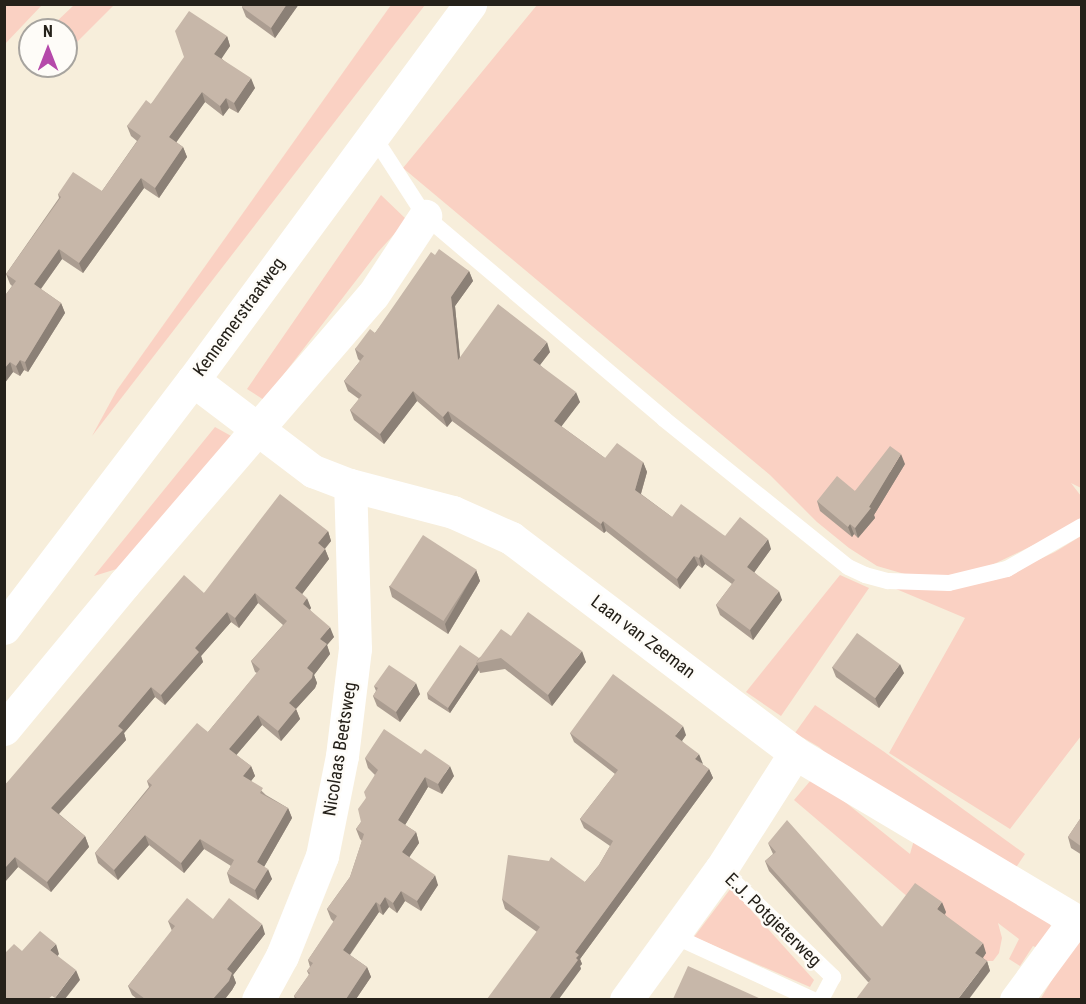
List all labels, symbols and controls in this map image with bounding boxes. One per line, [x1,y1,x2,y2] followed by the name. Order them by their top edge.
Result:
[18,18,78,78] north arrow
[43,22,53,41] text: N
[189,253,289,381] street label: Kennemerstraatweg
[587,591,699,683] street label: Laan van Zeeman
[319,680,361,818] street label: Nicolaas Beetsweg
[720,869,826,971] street label: E.J. Potgieterweg

